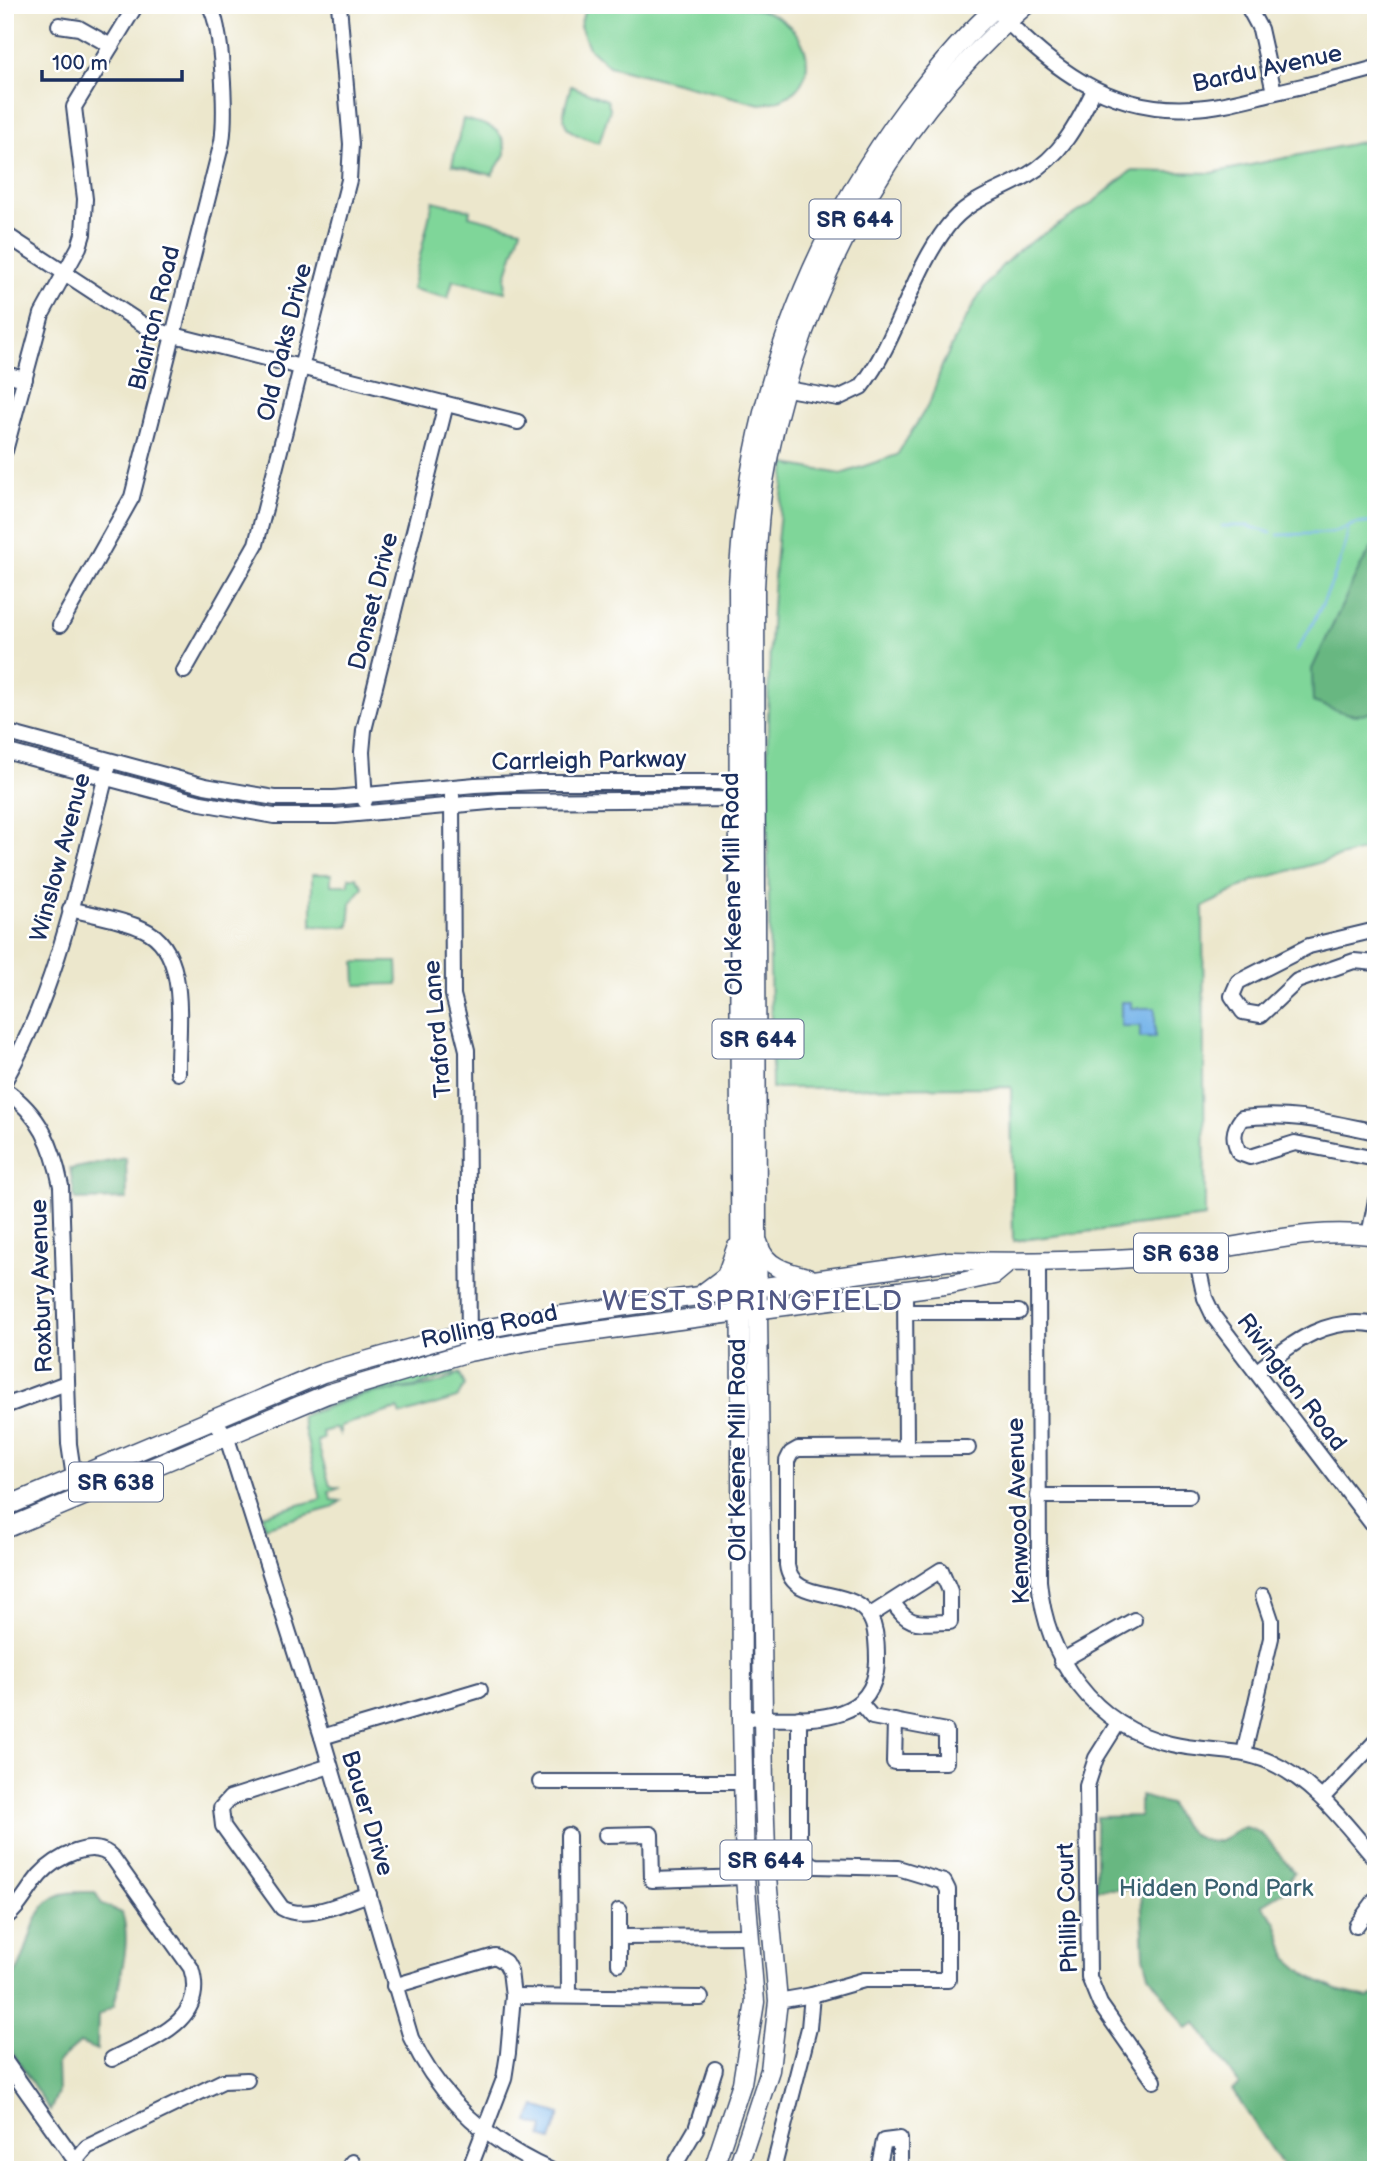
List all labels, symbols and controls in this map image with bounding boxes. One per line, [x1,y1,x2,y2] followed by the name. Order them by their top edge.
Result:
[42,38,182,82] scale bar
[1190,38,1345,99] street label: Bardu Avenue
[52,51,108,76] text: 100 m
[810,200,900,238] road number: SR 644
[123,243,186,393] street label: Blairton Road
[251,260,318,424] street label: Old Oaks Drive
[342,529,405,673] street label: Donset Drive
[491,744,687,777] street label: Carrleigh Parkway
[24,770,97,945] street label: Winslow Avenue
[716,772,749,996] street label: Old Keene Mill Road
[417,959,458,1099] street label: Traford Lane
[712,1020,804,1058] road number: SR 644
[24,1199,59,1373] street label: Roxbury Avenue
[1134,1234,1228,1272] road number: SR 638
[602,1285,904,1318] district label: WEST SPRINGFIELD
[418,1298,560,1355] street label: Rolling Road
[1230,1308,1353,1457] street label: Rivington Road
[723,1338,752,1562] street label: Old Keene Mill Road
[1001,1417,1036,1605] street label: Kenwood Avenue
[69,1462,163,1502] road number: SR 638
[335,1747,400,1879] street label: Bauer Drive
[720,1840,812,1880] road number: SR 644
[1051,1841,1084,1974] street label: Phillip Court
[1119,1874,1314,1903] park label: Hidden Pond Park

